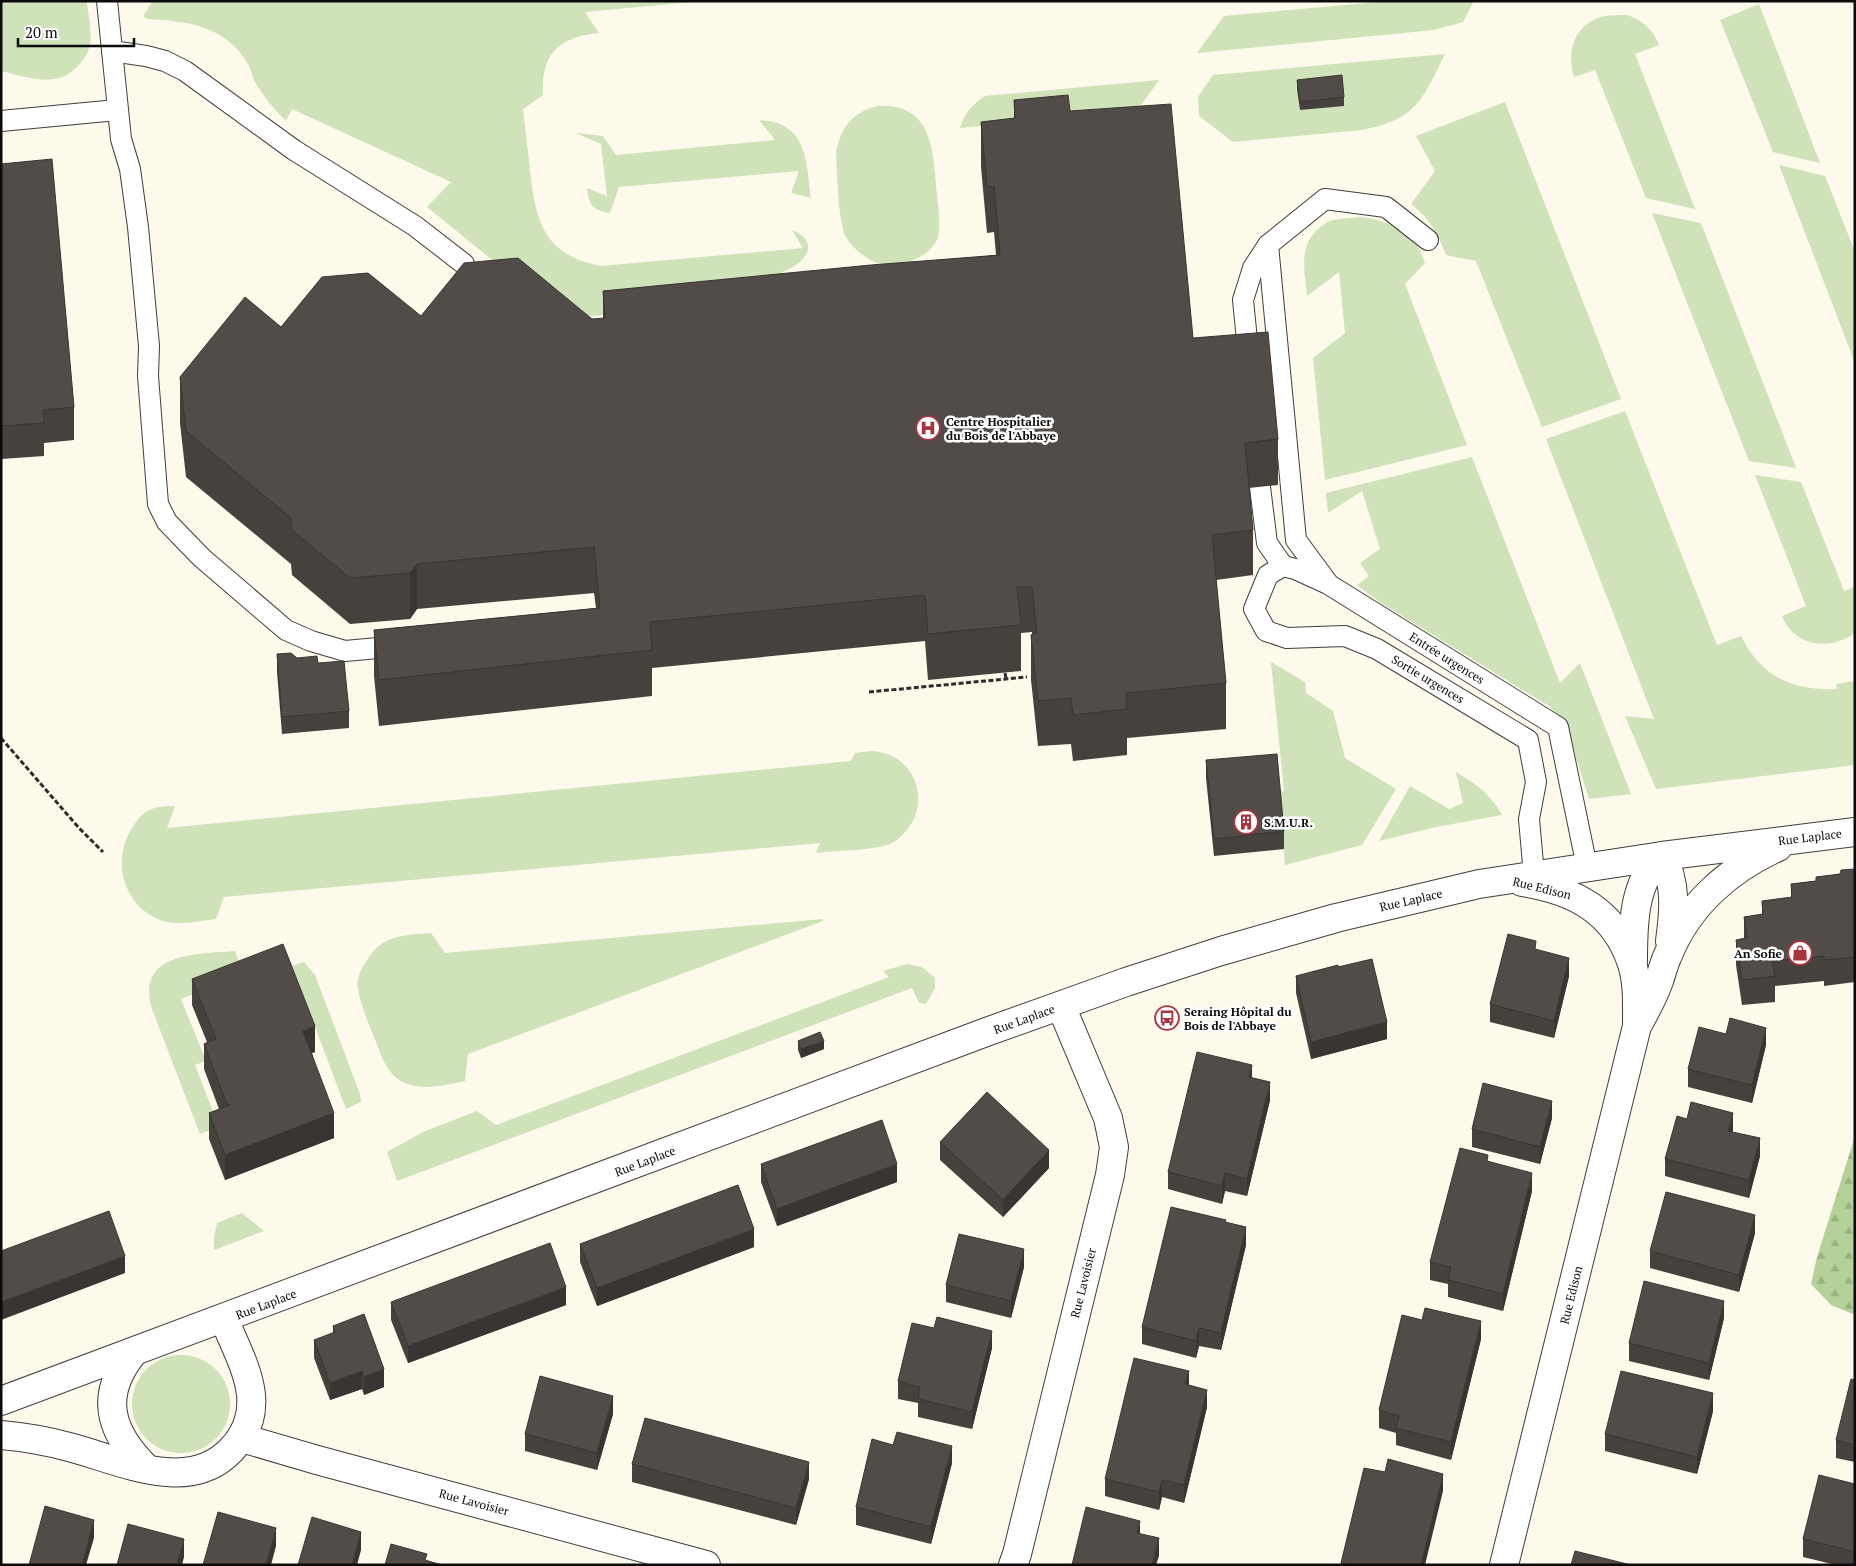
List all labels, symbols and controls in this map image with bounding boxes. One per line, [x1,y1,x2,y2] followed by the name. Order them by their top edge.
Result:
[18,15,134,47] scale bar
[25,22,58,42] text: 20 m
[946,414,1056,443] place label: Centre Hospitalier du Bois de l'Abbaye
[915,415,941,441] hospital icon: Centre Hospitalier du Bois de l'Abbaye
[1407,629,1487,687] street label: Entrée urgences
[1389,651,1467,707] street label: Sortie urgences
[1233,809,1259,835] building icon: S.M.U.R.
[1264,815,1313,830] place label: S.M.U.R.
[1777,826,1843,848] street label: Rue Laplace
[1511,874,1573,902] street label: Rue Edison
[1378,885,1444,915] street label: Rue Laplace
[1787,940,1813,966] shop icon: An Sofie
[1734,946,1783,961] place label: An Sofie
[991,1001,1057,1037] street label: Rue Laplace
[1184,1004,1292,1033] place label: Seraing Hôpital du Bois de l'Abbaye
[1154,1005,1180,1031] bus stop icon: Seraing Hôpital du Bois de l'Abbaye
[612,1143,678,1179] street label: Rue Laplace
[1067,1246,1099,1320] street label: Rue Lavoisier
[1557,1264,1585,1326] street label: Rue Edison
[233,1286,299,1322] street label: Rue Laplace
[437,1485,511,1519] street label: Rue Lavoisier

